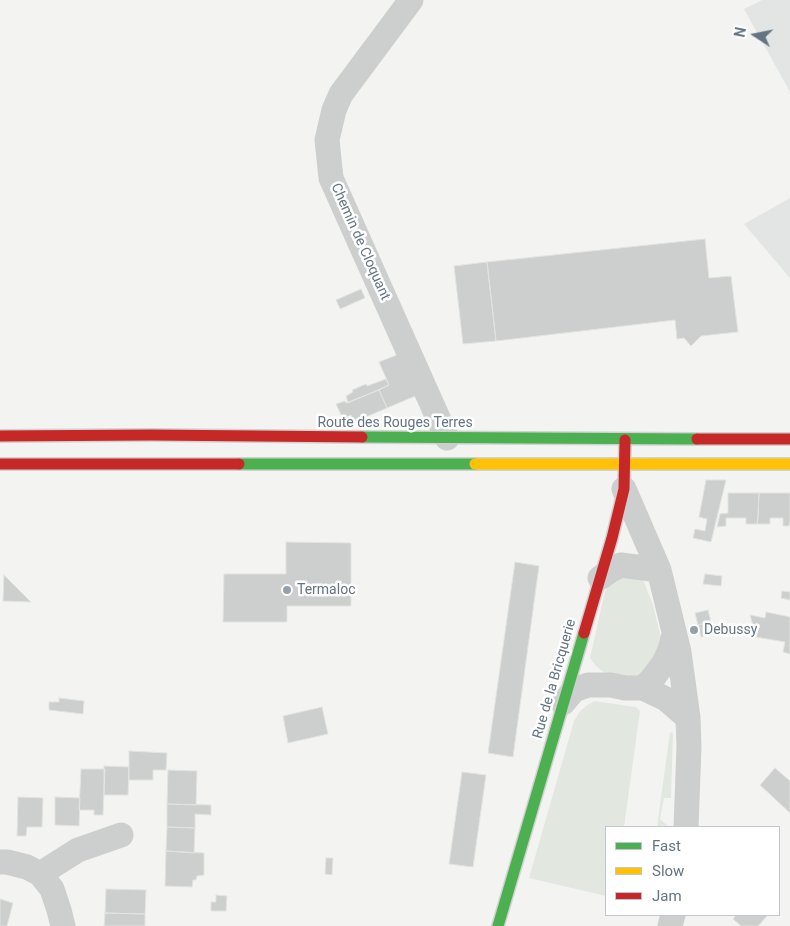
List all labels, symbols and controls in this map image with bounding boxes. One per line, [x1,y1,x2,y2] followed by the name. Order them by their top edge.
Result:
[730,10,780,60] north arrow
[731,26,749,39] text: N
[327,181,393,303] street label: Chemin de Cloquant
[317,415,473,431] street label: Route des Rouges Terres
[297,582,355,598] place label: Termaloc
[281,584,293,596] marker: Termaloc
[530,617,580,741] street label: Rue de la Bricquerie
[704,622,757,638] place label: Debussy
[688,624,700,636] marker: Debussy
[605,826,780,916] legend
[652,837,681,855] text: Fast
[652,862,684,880] text: Slow
[652,887,682,905] text: Jam

